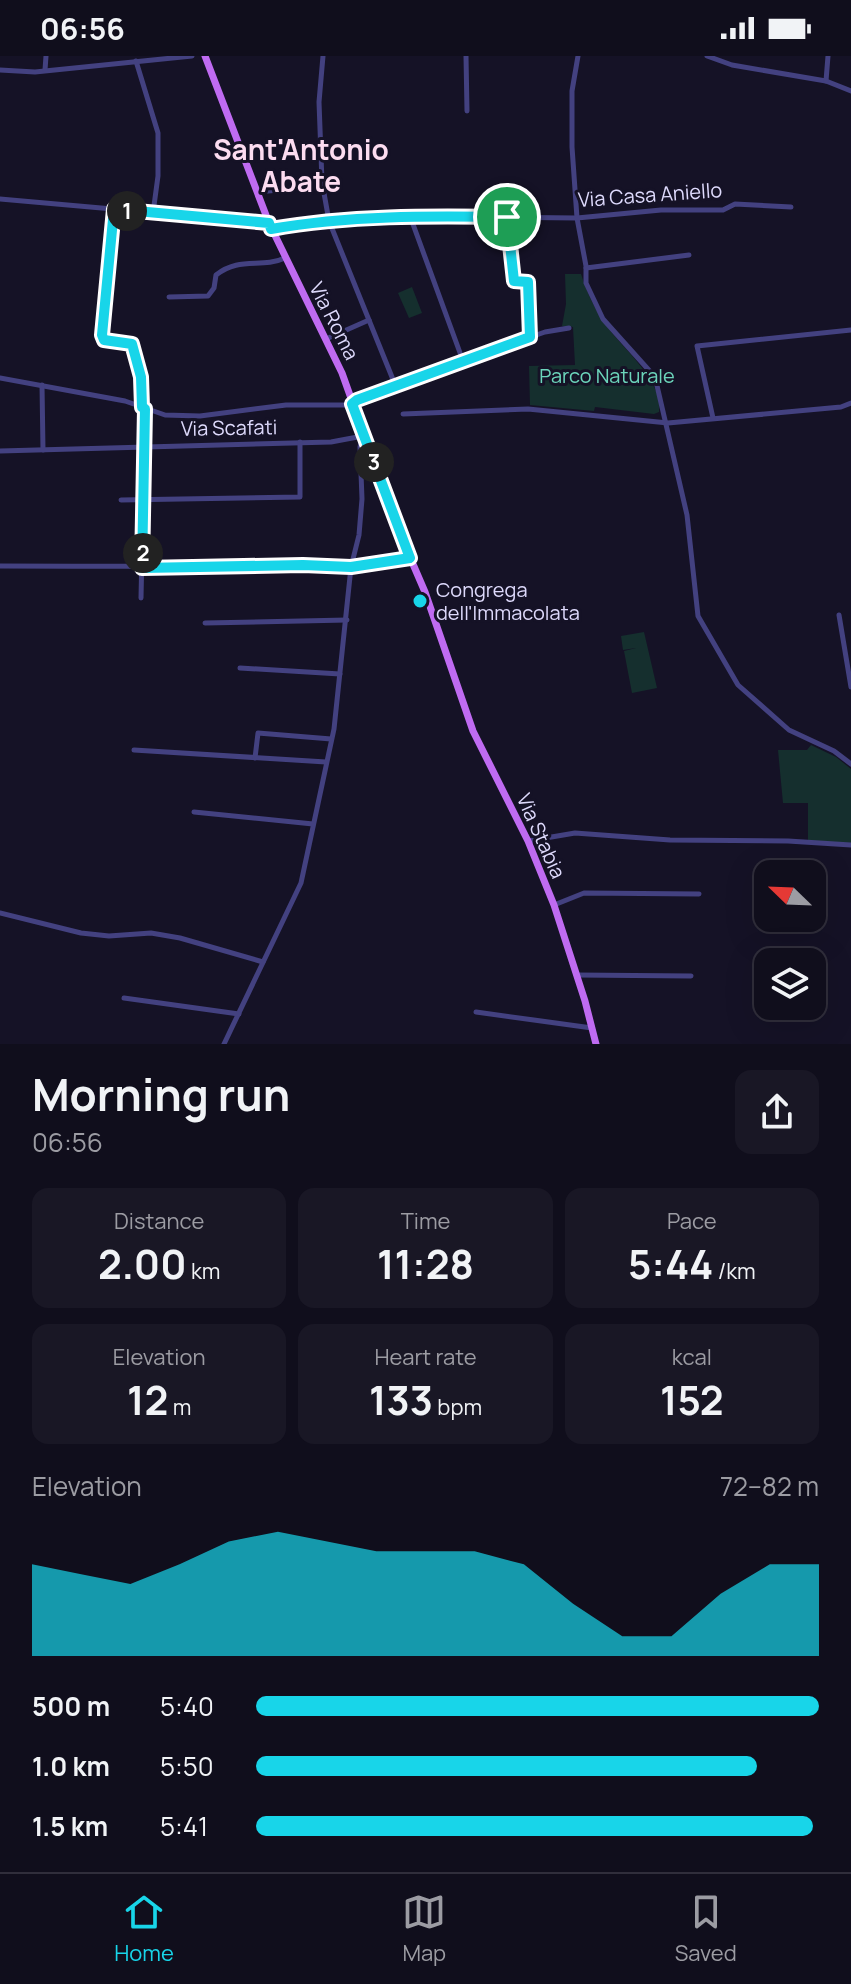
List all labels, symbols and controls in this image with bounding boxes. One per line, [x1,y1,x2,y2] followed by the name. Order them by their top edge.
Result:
[40,8,125,49] text: 06:56
[213,130,389,200] district label: Sant'Antonio Abate
[577,176,723,213] street label: Via Casa Aniello
[473,183,541,251] pin
[107,191,147,231] pin: 1
[485,195,529,239] icon: arrive
[122,196,132,226] text: 1
[303,277,366,364] street label: Via Roma
[539,362,675,389] park label: Parco Naturale
[181,413,277,442] street label: Via Scafati
[354,442,394,482] pin: 3
[368,447,380,477] text: 3
[123,533,163,573] pin: 2
[136,538,150,568] text: 2
[436,576,580,626] place label: Congrega dell'Immacolata
[411,592,429,610] marker: Congrega dell'Immacolata
[511,789,572,883] street label: Via Stabia
[754,860,826,932] north arrow
[754,860,826,1020] map controls
[754,948,826,1020] button: layers
[32,1064,290,1124] text: Morning run
[735,1070,819,1154] button: share
[32,1124,103,1160] text: 06:56
[114,1206,204,1236] text: Distance
[401,1206,450,1236] text: Time
[667,1206,717,1236] text: Pace
[98,1236,186,1291] text: 2.00
[377,1236,474,1291] text: 11:28
[628,1236,713,1291] text: 5:44
[186,1256,220,1286] text: km
[713,1256,756,1286] text: /km
[113,1342,206,1372] text: Elevation
[374,1342,477,1372] text: Heart rate
[672,1342,712,1372] text: kcal
[127,1372,168,1427] text: 12
[369,1372,433,1427] text: 133
[660,1372,724,1427] text: 152
[168,1392,191,1422] text: m
[433,1392,482,1422] text: bpm
[32,1468,142,1504] text: Elevation
[720,1468,819,1504] text: 72–82 m
[32,1688,110,1724] text: 500 m
[160,1688,214,1724] text: 5:40
[32,1748,110,1784] text: 1.0 km
[160,1748,214,1784] text: 5:50
[32,1808,108,1844] text: 1.5 km
[160,1808,208,1844] text: 5:41
[114,1890,174,1968] tab: Home
[402,1890,446,1968] tab: Map
[675,1890,737,1968] tab: Saved

